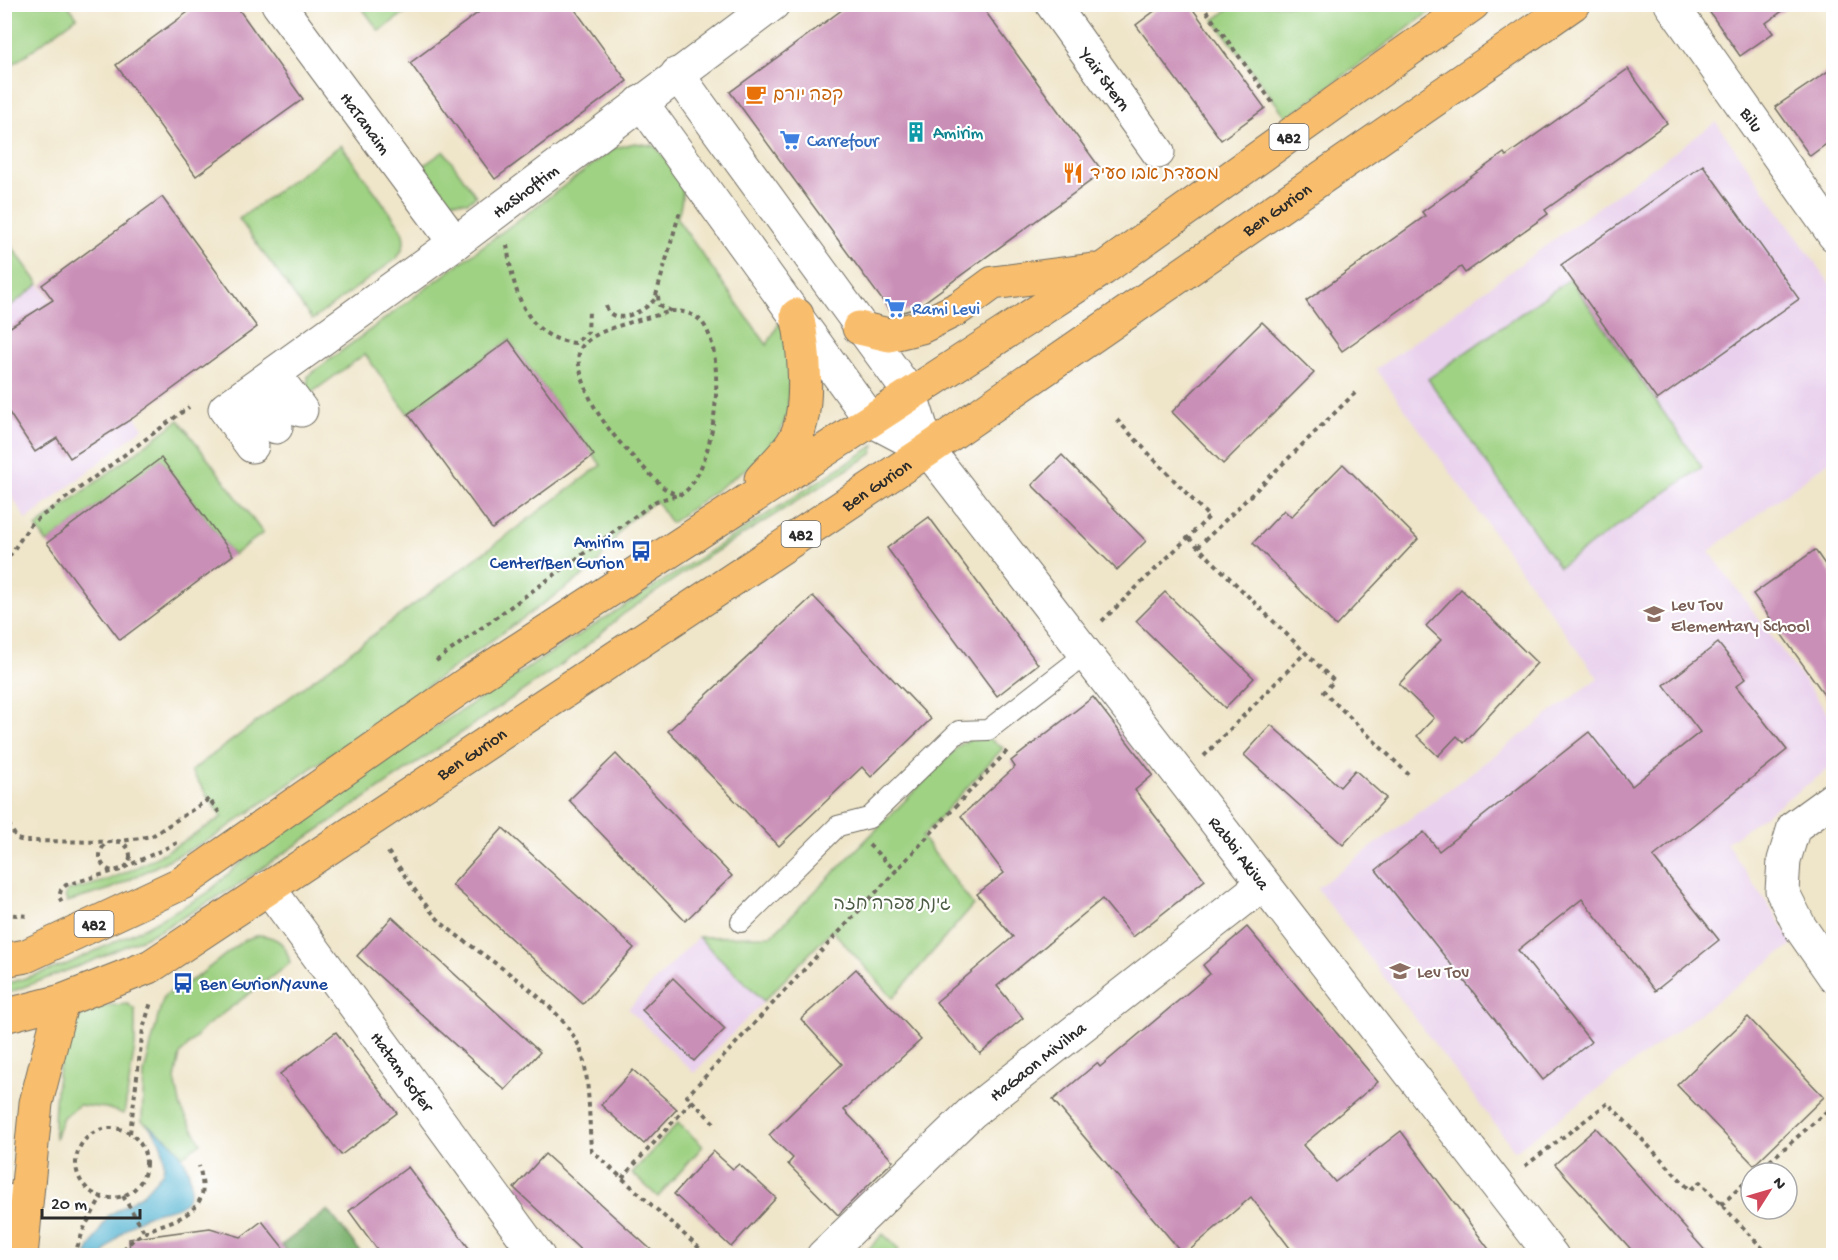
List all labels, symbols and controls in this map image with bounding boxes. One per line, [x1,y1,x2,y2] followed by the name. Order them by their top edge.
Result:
[1073,43,1134,116] street label: Yair Stern
[744,82,768,106] cafe icon: קפה יורם
[773,86,843,107] place label: קפה יורם
[334,89,394,160] street label: HaTanaim
[1734,103,1767,138] street label: Bilu
[904,120,928,144] building icon: Amirim
[933,124,984,145] place label: Amirim
[1270,124,1308,150] road number: 482
[778,128,802,152] supermarket icon: Carrefour
[807,132,880,153] place label: Carrefour
[489,161,564,224] street label: HaShoftim
[1061,161,1085,185] restaurant icon: מסעדת אבו סעיד
[1090,165,1219,186] place label: מסעדת אבו סעיד
[1239,180,1317,243] street label: Ben Gurion
[883,296,907,320] supermarket icon: Rami Levi
[912,300,980,321] place label: Rami Levi
[838,456,917,518] street label: Ben Gurion
[782,521,820,547] road number: 482
[490,533,624,575] place label: Amirim Center/Ben Gurion
[629,539,653,563] bus stop icon: Amirim Center/Ben Gurion
[1671,596,1810,638] place label: Lev Tov Elementary School
[1642,602,1666,626] school or university icon: Lev Tov Elementary School
[433,724,512,787] street label: Ben Gurion
[1203,813,1273,896] street label: Rabbi Akiva
[833,895,951,916] park label: גינת עפרה חזה
[74,911,113,937] road number: 482
[1388,959,1412,983] school or university icon: Lev Tov
[1417,963,1469,984] place label: Lev Tov
[171,971,195,995] bus stop icon: Ben Gurion/Yavne
[199,975,328,996] place label: Ben Gurion/Yavne
[986,1018,1092,1107] street label: HaGaon MiVilna
[365,1029,438,1118] street label: Hatam Sofer
[1739,1161,1799,1221] north arrow
[1767,1174,1789,1194] text: N
[42,1182,140,1220] scale bar
[51,1195,87,1216] text: 20 m

